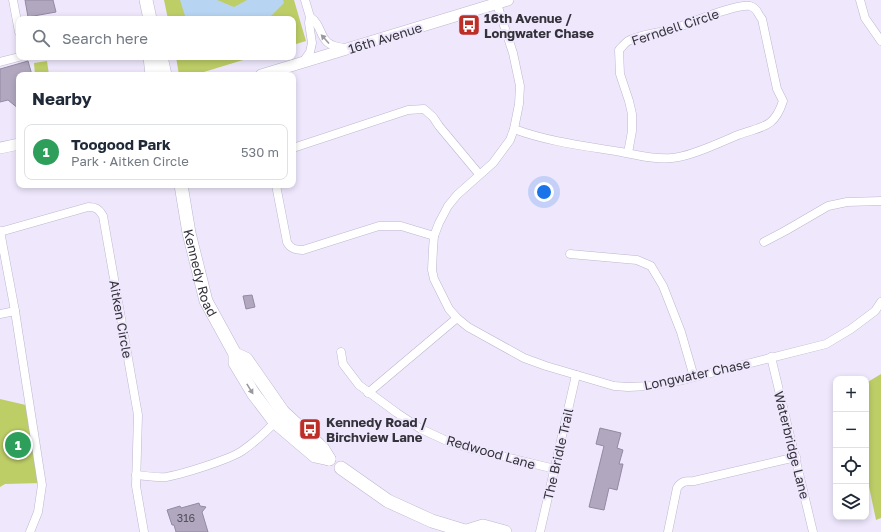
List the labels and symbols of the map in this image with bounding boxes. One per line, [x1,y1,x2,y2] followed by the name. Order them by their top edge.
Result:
[629,5,721,49] street label: Ferndell Circle
[484,10,594,41] place label: 16th Avenue / Longwater Chase
[456,12,482,38] bus stop icon: 16th Avenue / Longwater Chase
[346,19,424,57] street label: 16th Avenue
[320,34,330,44] one-way arrow
[534,182,554,202] your location
[180,227,221,319] street label: Kennedy Road
[106,279,136,359] street label: Aitken Circle
[642,355,752,393] street label: Longwater Chase
[247,383,254,395] one-way arrow
[771,389,813,501] street label: Waterbridge Lane
[540,407,576,501] street label: The Bridle Trail
[326,414,428,445] place label: Kennedy Road / Birchview Lane
[297,416,323,442] bus stop icon: Kennedy Road / Birchview Lane
[5,430,31,460] pin: 1
[445,432,537,472] street label: Redwood Lane
[177,511,196,524] house number: 316

